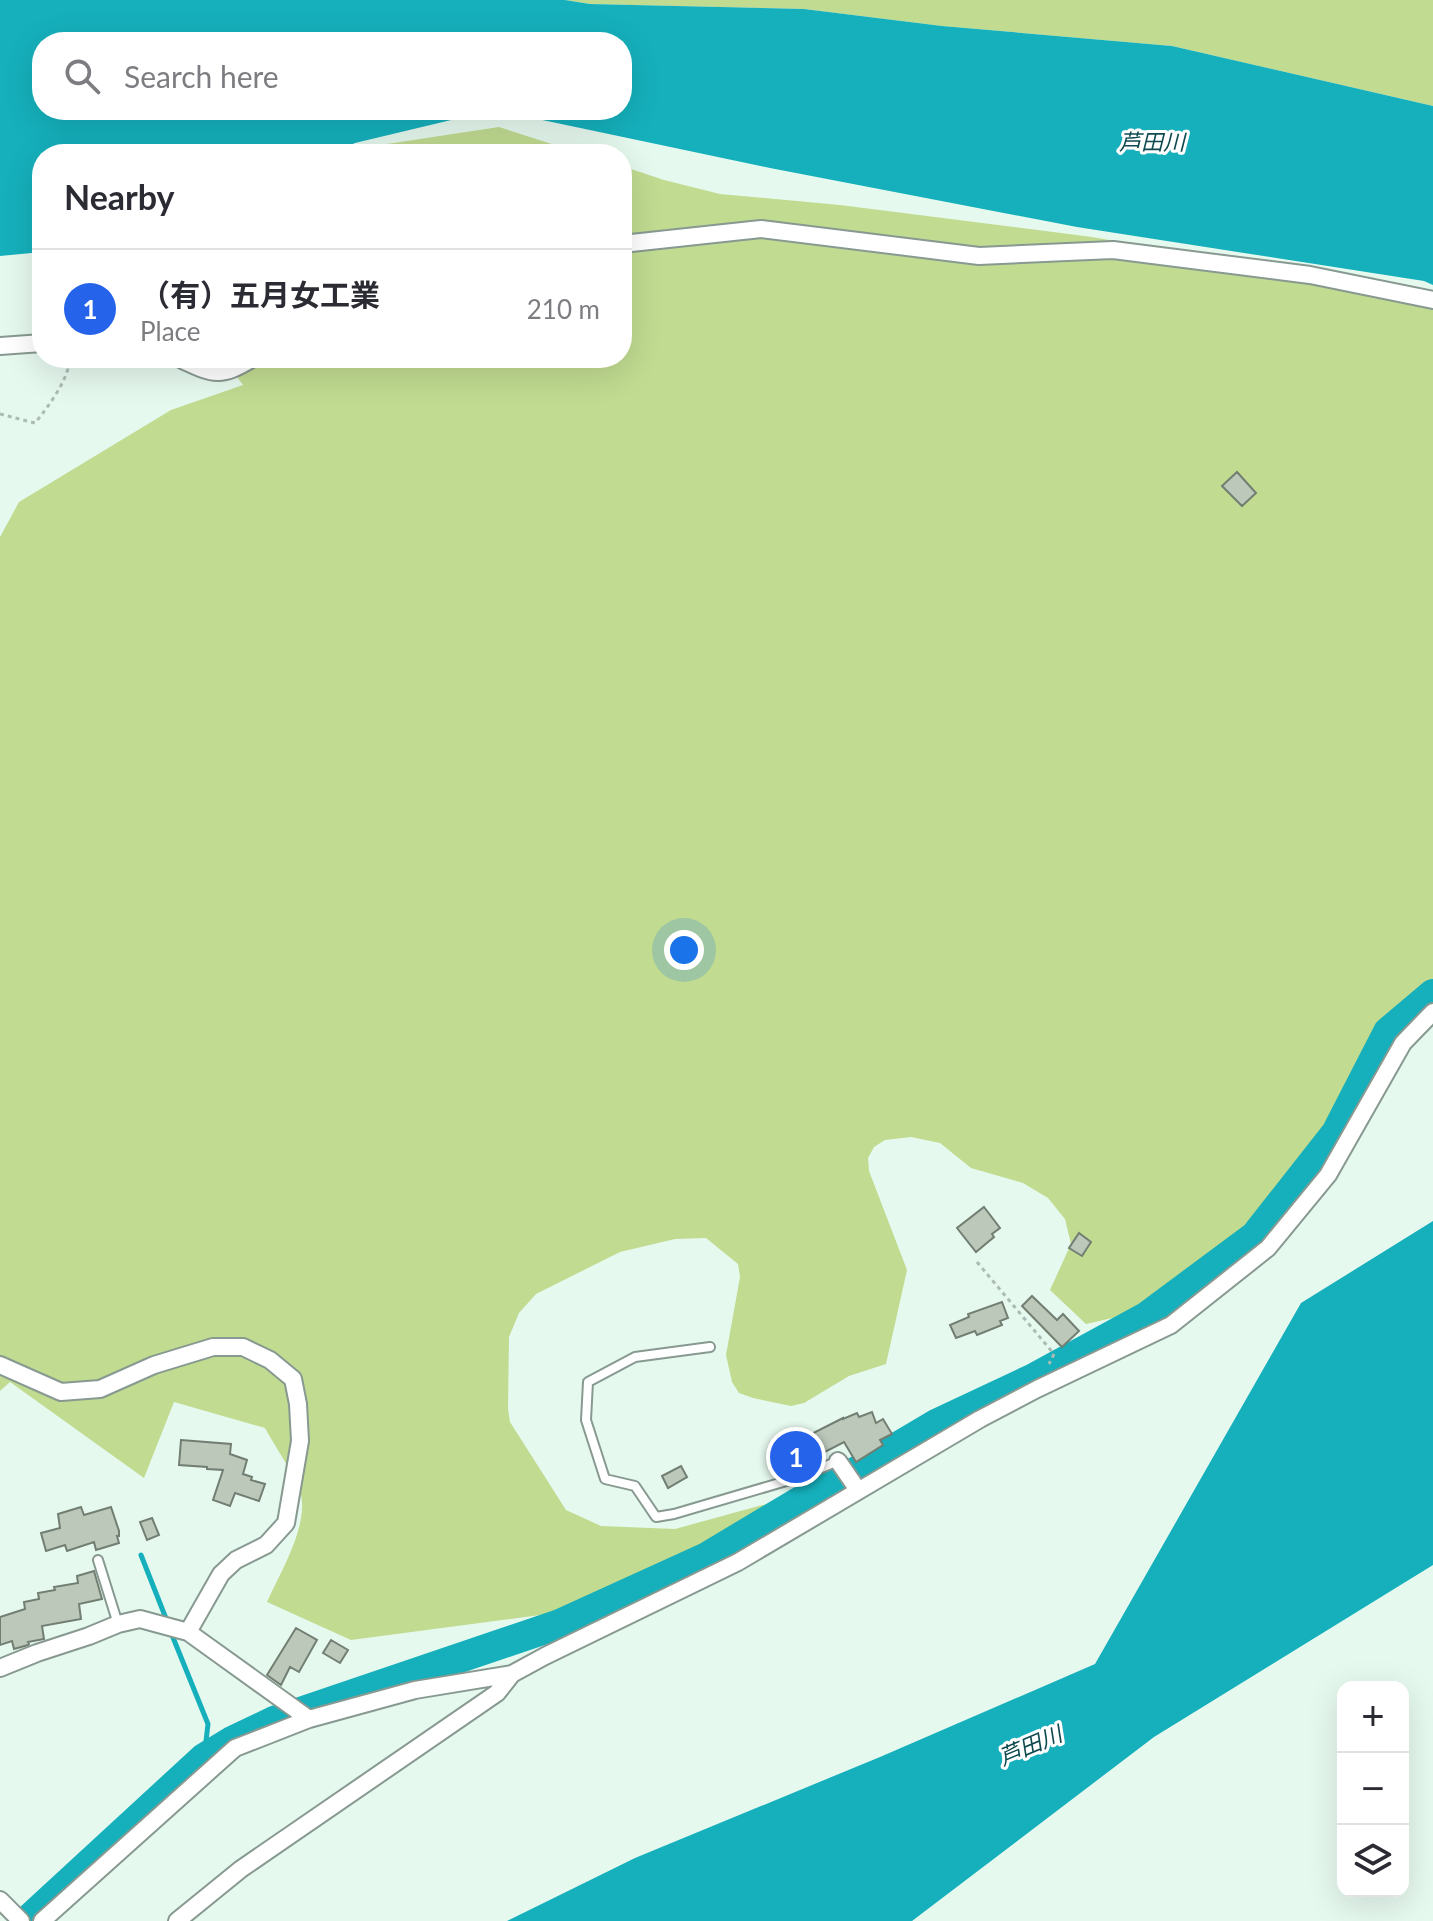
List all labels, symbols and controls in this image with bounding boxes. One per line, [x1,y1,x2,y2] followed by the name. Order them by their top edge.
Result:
[32,32,632,120] search box
[60,54,104,98] icon: search
[124,58,279,94] text: Search here
[1119,128,1187,155] water label: 芦田川
[64,176,175,217] text: Nearby
[140,276,380,312] text: （有）五月女工業
[82,293,98,325] text: 1
[527,293,600,325] text: 210 m
[140,315,201,347] text: Place
[664,930,704,970] your location
[770,1427,822,1487] pin: 1
[1337,1681,1409,1897] map controls
[1337,1681,1409,1753] button: +
[994,1719,1067,1770] water label: 芦田川
[1337,1753,1409,1825] button: −
[1337,1825,1409,1897] button: layers

